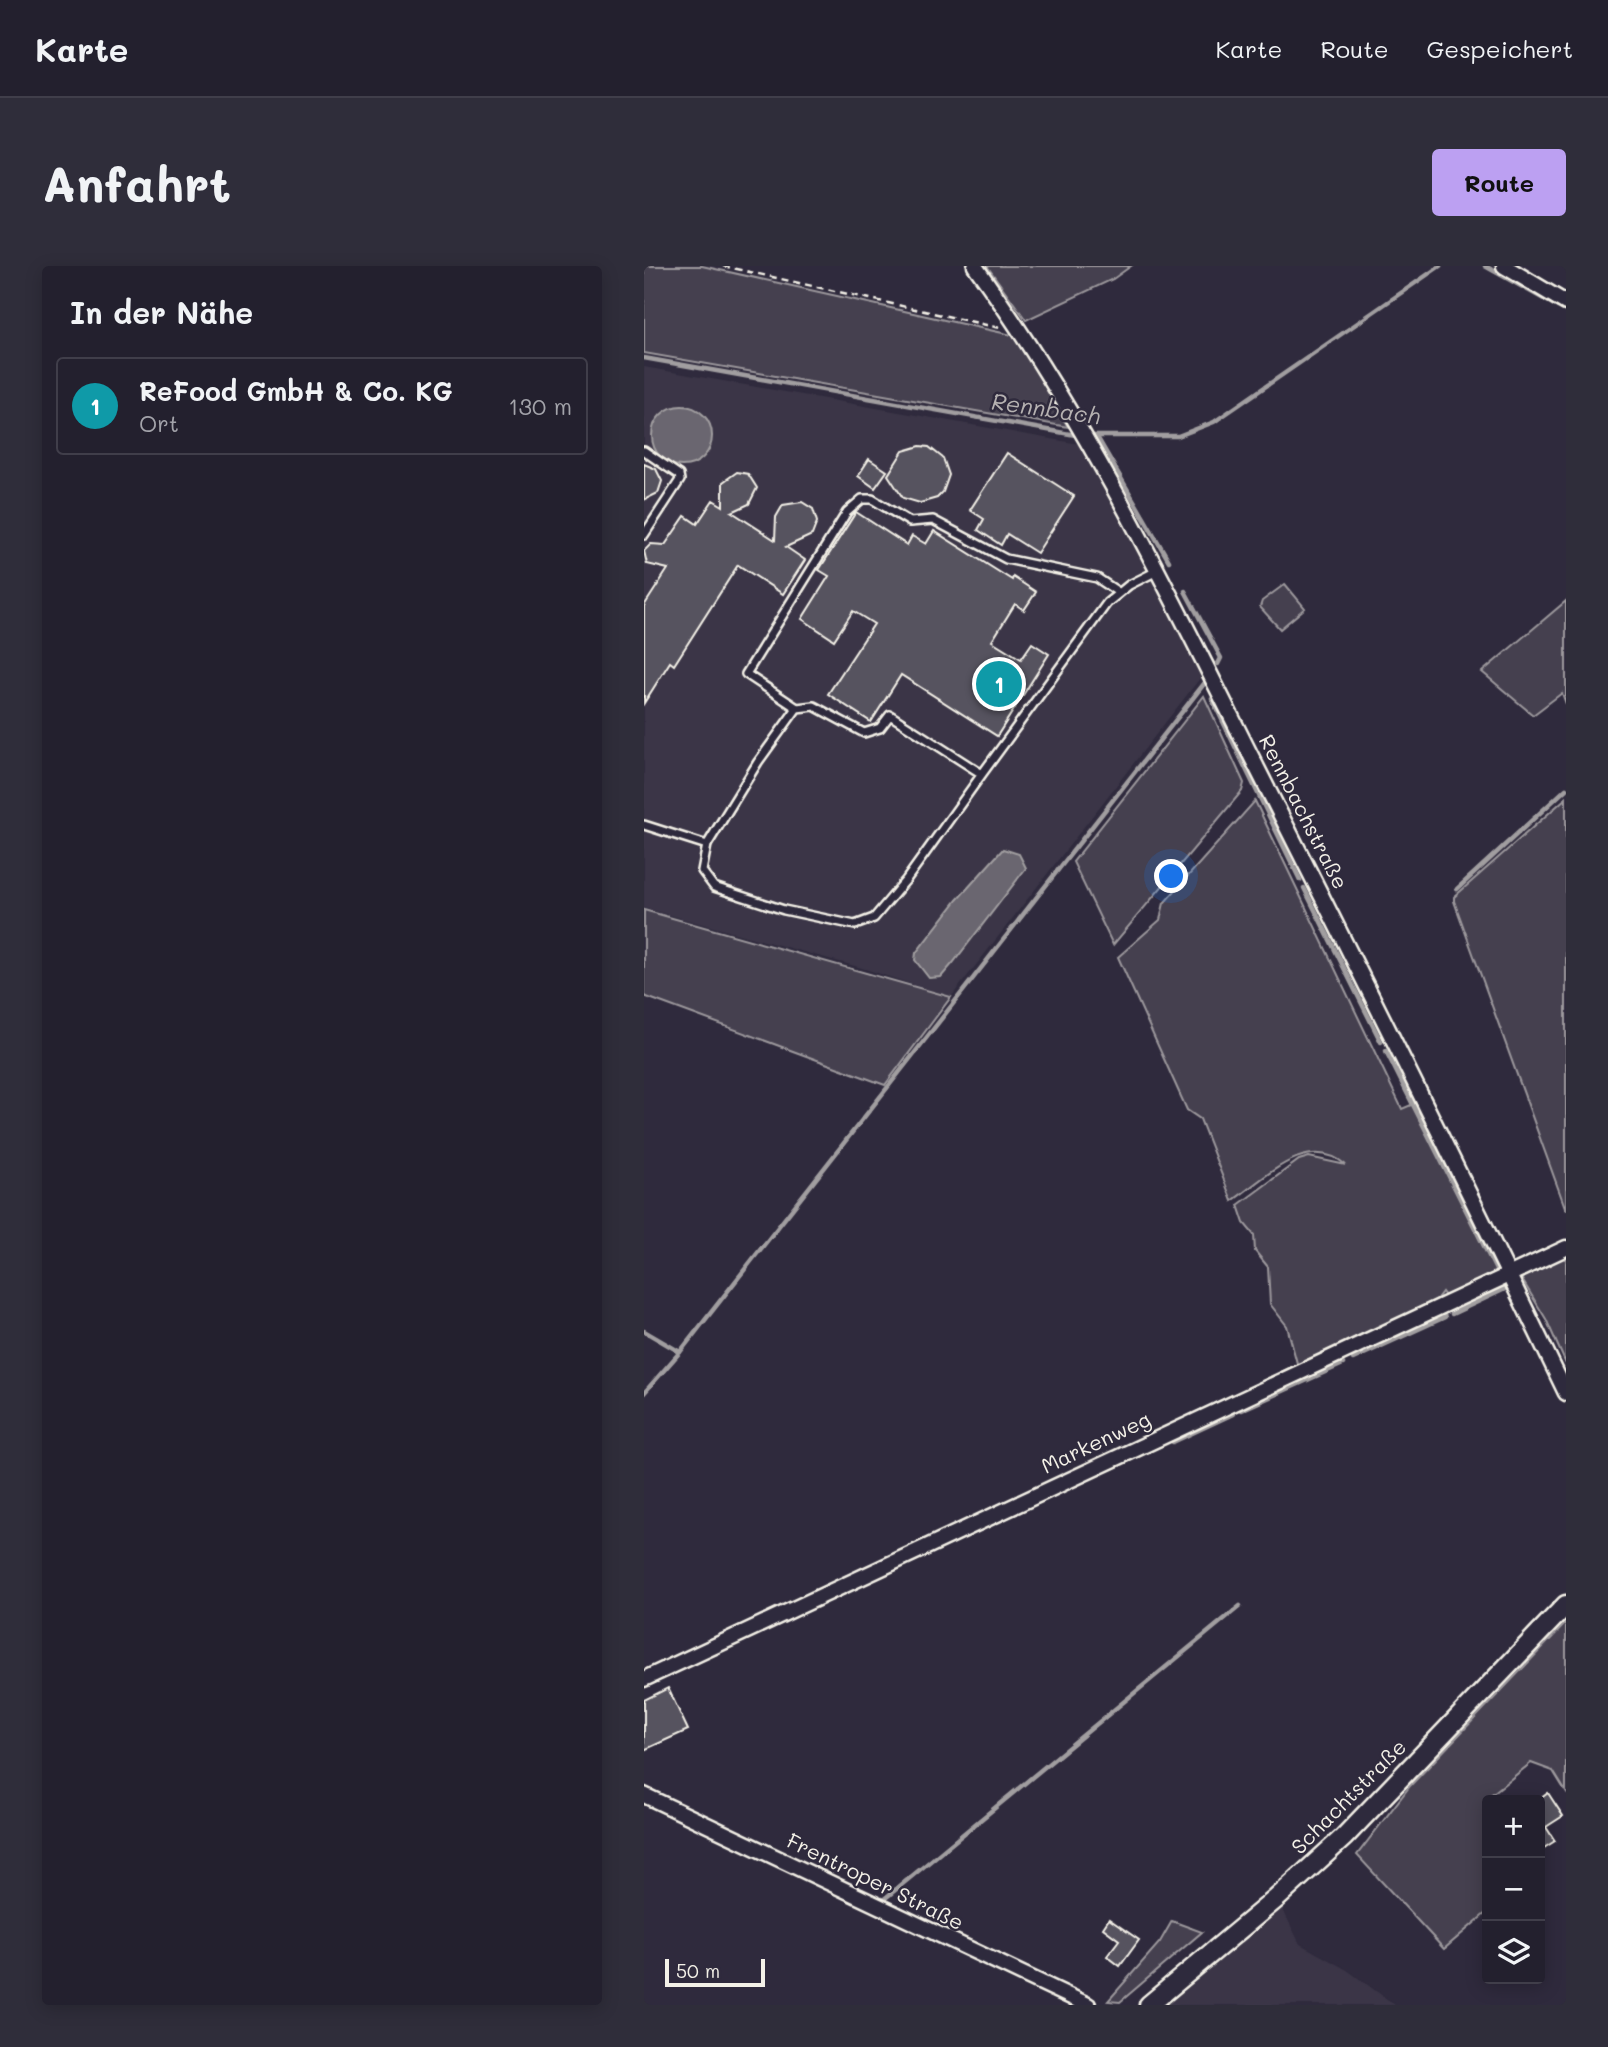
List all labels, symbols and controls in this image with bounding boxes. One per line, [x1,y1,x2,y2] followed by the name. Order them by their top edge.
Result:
[35,27,129,70] text: Karte
[1215,33,1282,64] text: Karte
[1320,33,1389,64] text: Route
[1427,33,1573,64] text: Gespeichert
[1432,149,1566,216] button: Route
[42,151,231,214] text: Anfahrt
[70,292,253,332] text: In der Nähe
[139,374,452,408] text: ReFood GmbH & Co. KG
[990,386,1103,431] water label: Rennbach
[90,391,100,421] text: 1
[508,391,572,421] text: 130 m
[139,408,179,438] text: Ort
[976,658,1022,710] pin: 1
[1254,730,1355,893] street label: Rennbachstraße
[1154,859,1188,893] your location
[1036,1405,1154,1479] street label: Markenweg
[1285,1733,1411,1859] street label: Schachtstraße
[1482,1795,1545,1984] map controls
[1482,1795,1545,1858] button: +
[783,1826,968,1935] street label: Frentroper Straße
[1482,1858,1545,1921] button: −
[1482,1921,1545,1984] button: layers
[665,1956,765,1988] scale bar
[676,1958,720,1983] text: 50 m

